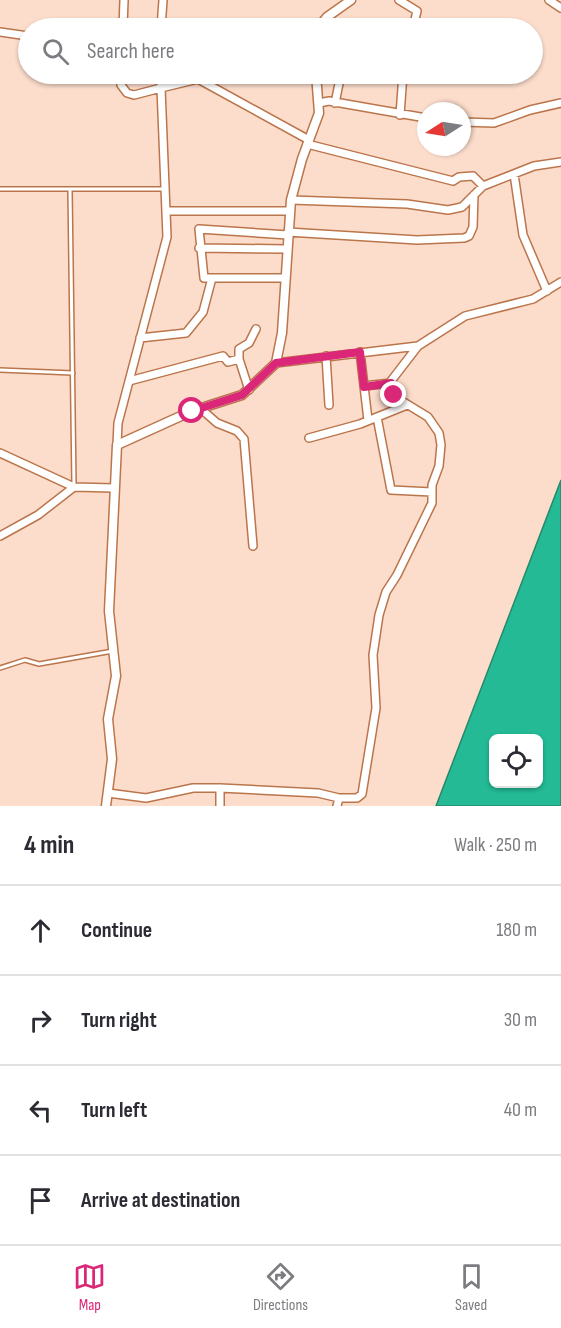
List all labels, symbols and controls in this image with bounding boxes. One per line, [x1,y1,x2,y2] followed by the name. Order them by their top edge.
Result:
[18,18,543,84] search box
[39,35,72,68] icon: search
[87,38,174,65] text: Search here
[417,102,471,156] north arrow
[380,381,406,407] route end
[178,397,204,423] route start
[489,734,543,788] map controls
[489,734,543,788] button: locate
[24,830,74,861] text: 4 min
[454,833,537,857] text: Walk · 250 m
[24,914,57,947] icon: ahead
[81,917,152,944] text: Continue
[496,918,537,942] text: 180 m
[24,1004,57,1037] icon: right
[81,1007,157,1034] text: Turn right
[504,1008,537,1032] text: 30 m
[24,1094,57,1127] icon: left
[81,1097,147,1124] text: Turn left
[504,1098,537,1122] text: 40 m
[24,1184,57,1217] icon: arrive
[81,1187,240,1214] text: Arrive at destination
[73,1260,106,1315] tab: Map
[253,1260,308,1315] tab: Directions
[455,1260,488,1315] tab: Saved

